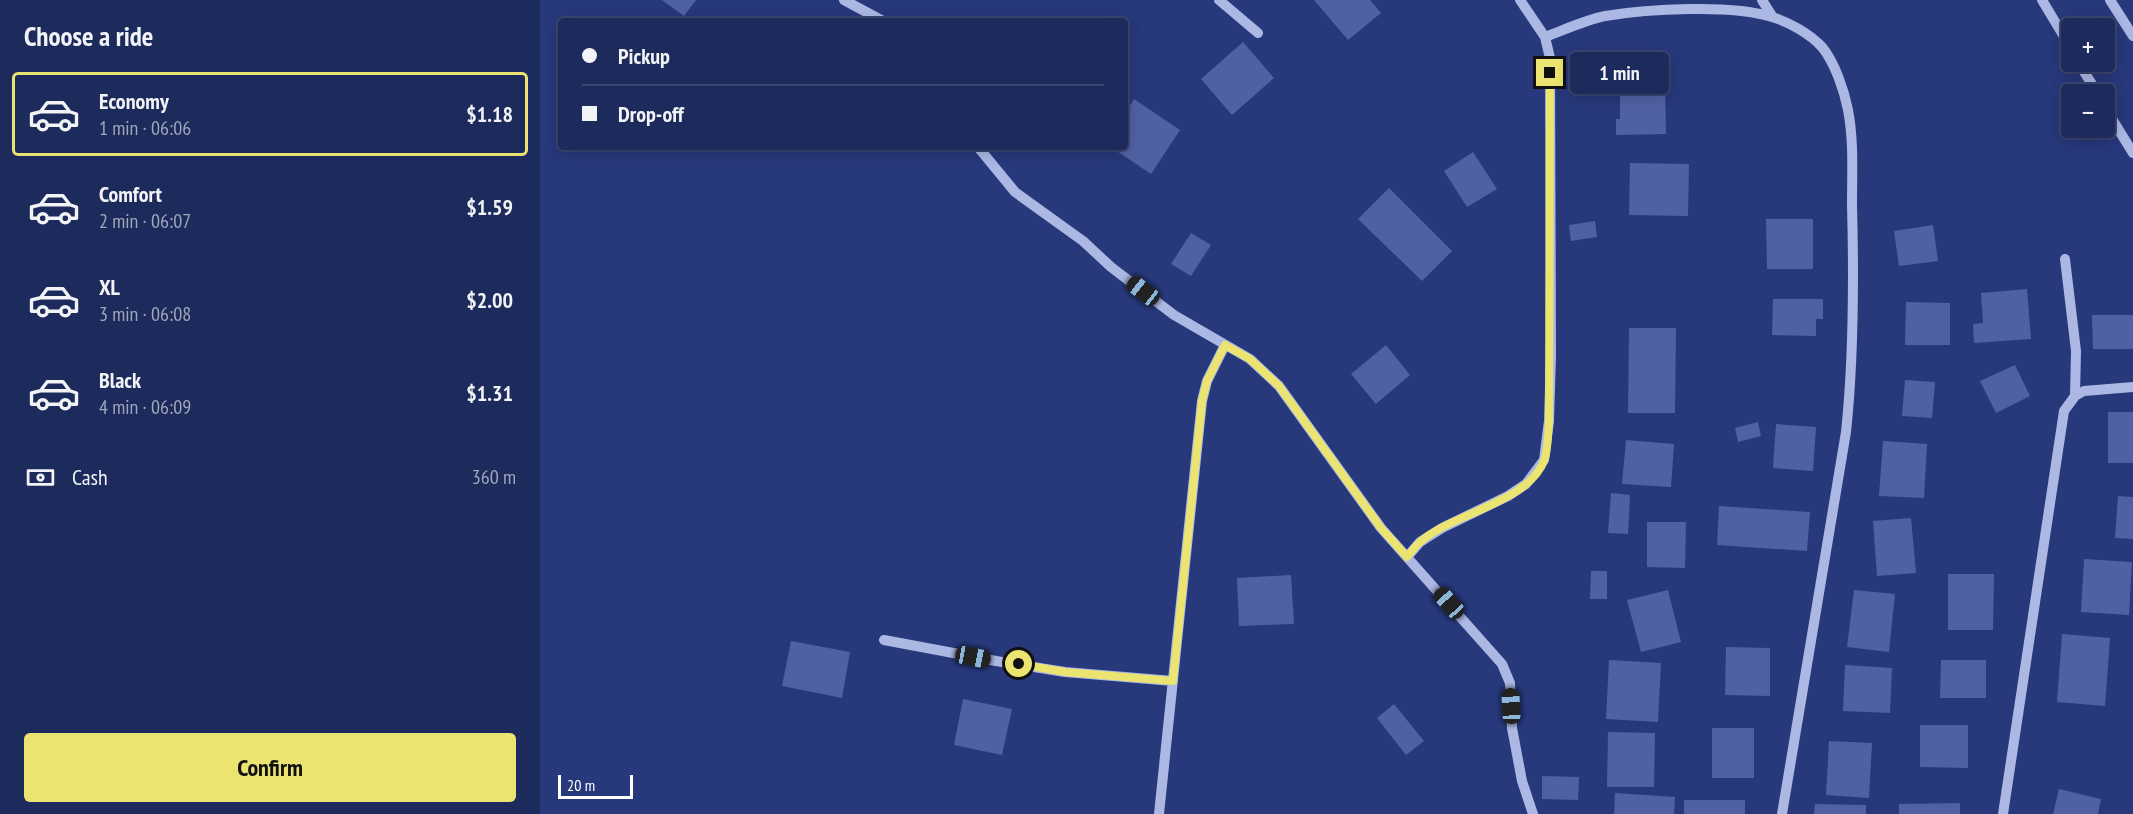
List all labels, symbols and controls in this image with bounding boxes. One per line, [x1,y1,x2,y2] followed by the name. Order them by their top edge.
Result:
[2061,18,2115,138] map controls
[2061,18,2115,72] button: +
[24,19,153,53] text: Choose a ride
[618,42,670,70] text: Pickup
[1571,52,1670,94] callout: 1 min
[1536,59,1563,86] route end
[1599,60,1640,86] text: 1 min
[2061,84,2115,138] button: −
[27,87,81,141] icon: car
[99,87,169,115] text: Economy
[466,100,513,128] text: $1.18
[618,100,684,128] text: Drop-off
[99,115,191,141] text: 1 min · 06:06
[27,180,81,234] icon: car
[99,180,162,208] text: Comfort
[466,193,513,221] text: $1.59
[99,208,191,234] text: 2 min · 06:07
[27,273,81,327] icon: car
[99,273,120,301] text: XL
[1123,273,1163,309] car
[466,286,513,314] text: $2.00
[99,301,191,327] text: 3 min · 06:08
[27,366,81,420] icon: car
[99,366,141,394] text: Black
[466,379,513,407] text: $1.31
[99,394,191,420] text: 4 min · 06:09
[24,461,57,494] icon: cash
[72,463,108,491] text: Cash
[472,464,516,490] text: 360 m
[1430,584,1468,622] car
[954,645,992,669] car
[1005,650,1032,677] route start
[1501,688,1521,724] car
[24,733,516,802] button: Confirm
[558,772,633,800] scale bar
[567,775,595,795] text: 20 m

